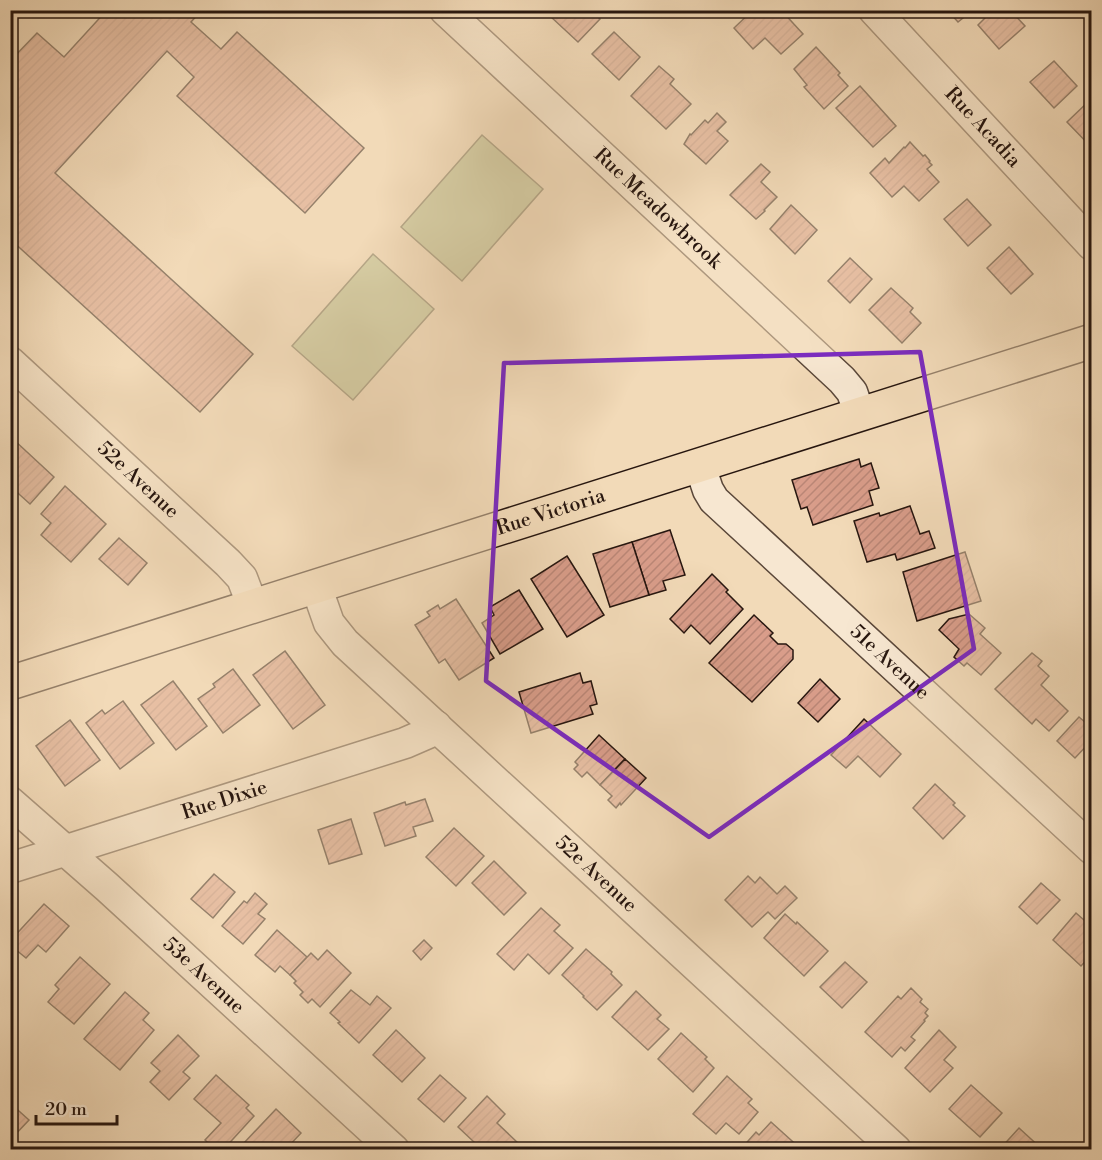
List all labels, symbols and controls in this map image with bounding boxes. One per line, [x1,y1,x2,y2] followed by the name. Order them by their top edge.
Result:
[939,82,1027,173] street label: Rue Acadia
[589,143,728,275] street label: Rue Meadowbrook
[92,436,184,524] street label: 52e Avenue
[493,483,609,541] street label: Rue Victoria
[844,619,935,705] street label: 51e Avenue
[179,775,270,825] street label: Rue Dixie
[550,830,642,918] street label: 52e Avenue
[157,932,250,1019] street label: 53e Avenue
[36,1088,117,1126] scale bar
[45,1098,87,1121] text: 20 m

